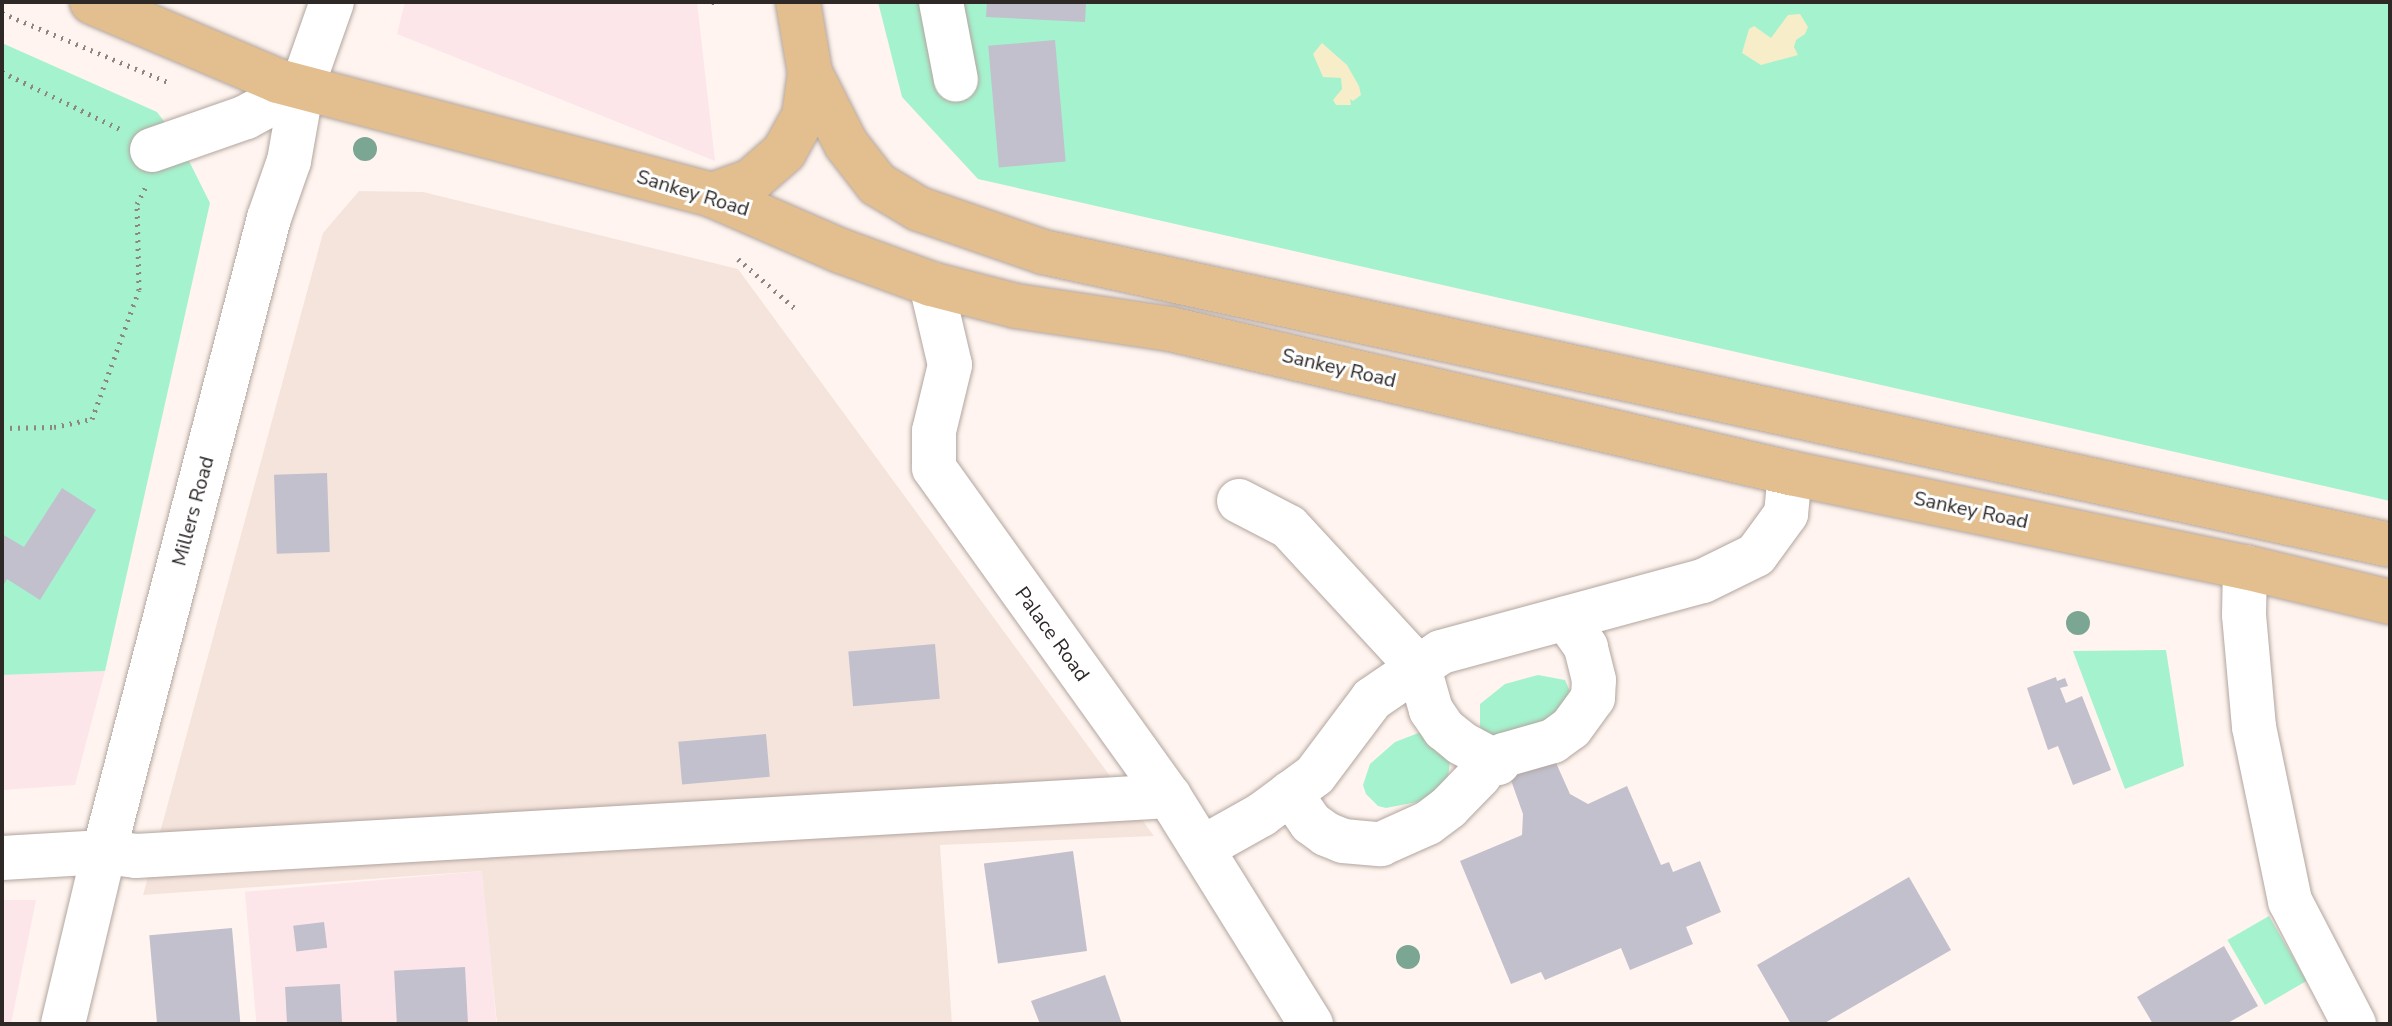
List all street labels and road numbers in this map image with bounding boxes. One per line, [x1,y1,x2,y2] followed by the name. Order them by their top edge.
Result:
[634,164,752,222] street label: Sankey Road
[1280,343,1398,393] street label: Sankey Road
[167,454,219,568] street label: Millers Road
[1912,486,2030,534] street label: Sankey Road
[1010,582,1094,686] street label: Palace Road

